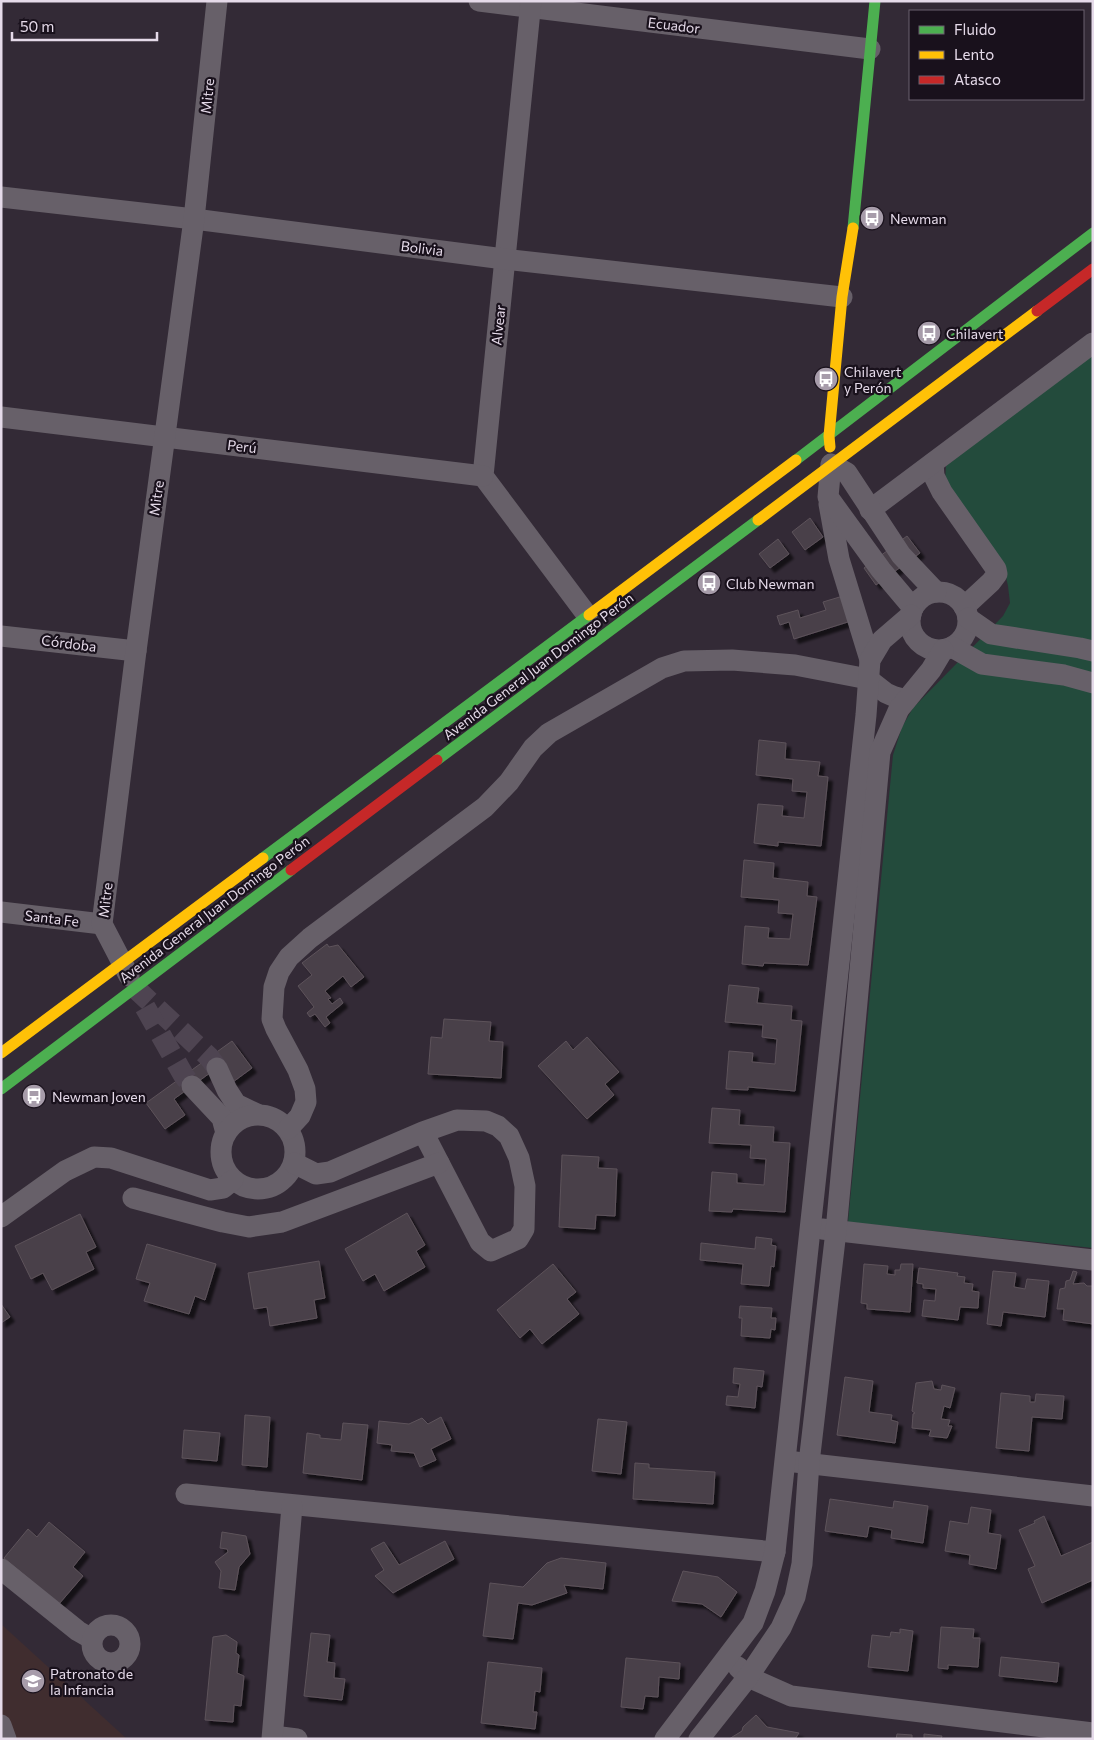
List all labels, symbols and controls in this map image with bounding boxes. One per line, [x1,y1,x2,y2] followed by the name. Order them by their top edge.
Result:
[12,10,158,42] scale bar
[909,10,1084,100] legend
[647,13,701,37] street label: Ecuador
[20,17,54,35] text: 50 m
[954,20,996,38] text: Fluido
[954,45,994,63] text: Lento
[954,70,1001,88] text: Atasco
[197,77,217,115] street label: Mitre
[859,205,885,231] bus stop icon: Newman
[890,210,947,227] place label: Newman
[400,237,444,259] street label: Bolivia
[487,304,509,346] street label: Alvear
[916,320,942,346] bus stop icon: Chilavert
[946,325,1004,342] place label: Chilavert
[844,363,902,396] place label: Chilavert y Perón
[813,366,839,392] bus stop icon: Chilavert y Perón
[226,436,258,456] street label: Perú
[145,479,167,517] street label: Mitre
[696,570,722,596] bus stop icon: Club Newman
[726,575,814,592] place label: Club Newman
[440,589,636,743] street label: Avenida General Juan Domingo Perón
[40,631,98,655] street label: Córdoba
[116,832,312,986] street label: Avenida General Juan Domingo Perón
[94,881,116,919] street label: Mitre
[24,906,80,930] street label: Santa Fe
[21,1083,47,1109] bus stop icon: Newman Joven
[52,1088,146,1105] place label: Newman Joven
[50,1665,133,1698] place label: Patronato de la Infancia
[20,1668,46,1694] school or university icon: Patronato de la Infancia

